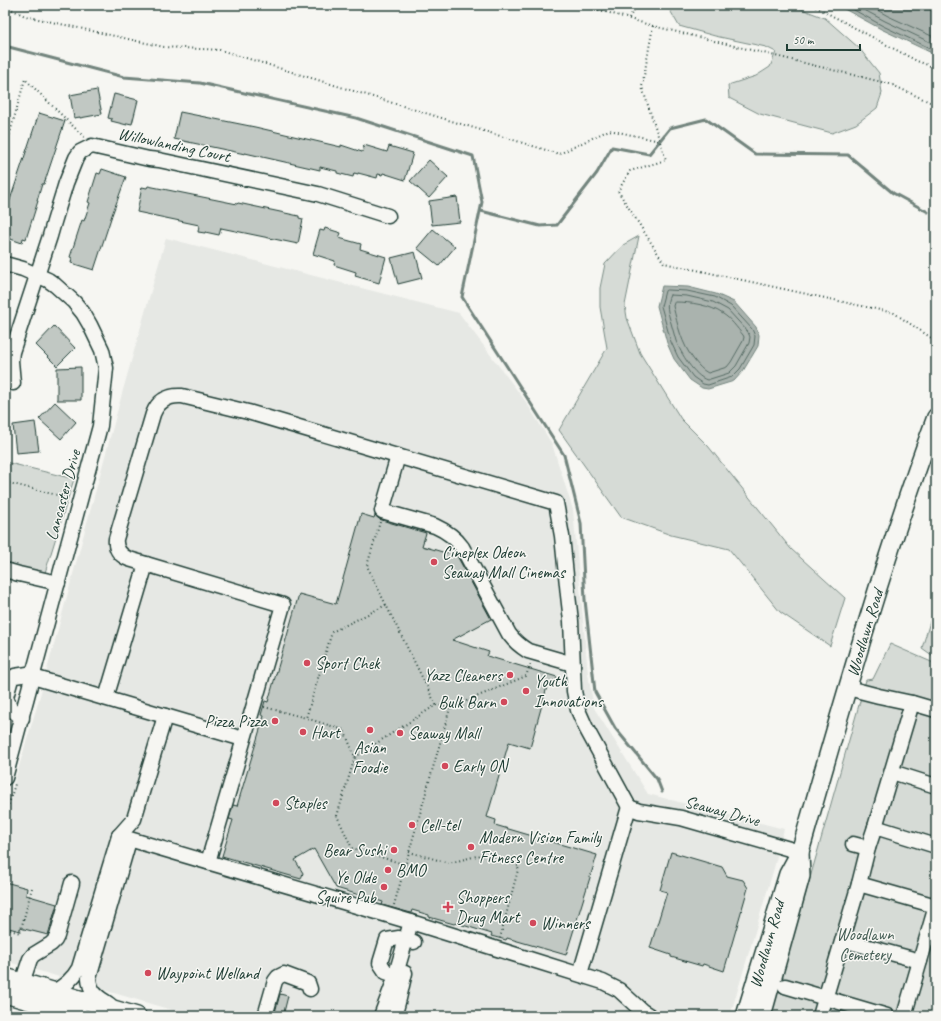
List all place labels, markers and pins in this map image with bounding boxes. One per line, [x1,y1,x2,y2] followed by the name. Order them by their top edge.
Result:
[442,542,567,583] place label: Cineplex Odeon Seaway Mall Cinemas
[429,557,439,567] marker: Cineplex Odeon Seaway Mall Cinemas
[315,653,381,674] place label: Sport Chek
[302,658,312,668] marker: Sport Chek
[424,665,504,686] place label: Yazz Cleaners
[505,670,515,680] marker: Yazz Cleaners
[534,671,605,712] place label: Youth Innovations
[521,686,531,696] marker: Youth Innovations
[438,692,497,713] place label: Bulk Barn
[499,697,509,707] marker: Bulk Barn
[205,711,269,732] place label: Pizza Pizza
[270,716,280,726] marker: Pizza Pizza
[311,722,342,743] place label: Hart
[408,723,482,744] place label: Seaway Mall
[365,725,375,735] marker: Asian Foodie
[298,727,308,737] marker: Hart
[395,728,405,738] marker: Seaway Mall
[353,737,389,778] place label: Asian Foodie
[453,756,510,777] place label: Early ON
[440,761,450,771] marker: Early ON
[284,793,328,814] place label: Staples
[271,798,281,808] marker: Staples
[420,815,462,836] place label: Cell-tel
[407,820,417,830] marker: Cell-tel
[479,827,602,868] place label: Modern Vision Family Fitness Centre
[323,840,388,861] place label: Bear Sushi
[466,842,476,852] marker: Modern Vision Family Fitness Centre
[389,845,399,855] marker: Bear Sushi
[396,860,428,881] place label: BMO
[383,865,393,875] marker: BMO
[316,867,378,908] place label: Ye Olde Squire Pub
[379,882,389,892] marker: Ye Olde Squire Pub
[456,887,522,928] place label: Shoppers Drug Mart
[443,902,453,912] marker: Shoppers Drug Mart
[541,913,592,934] place label: Winners
[528,918,538,928] marker: Winners
[156,963,262,984] place label: Waypoint Welland
[143,968,153,978] marker: Waypoint Welland

